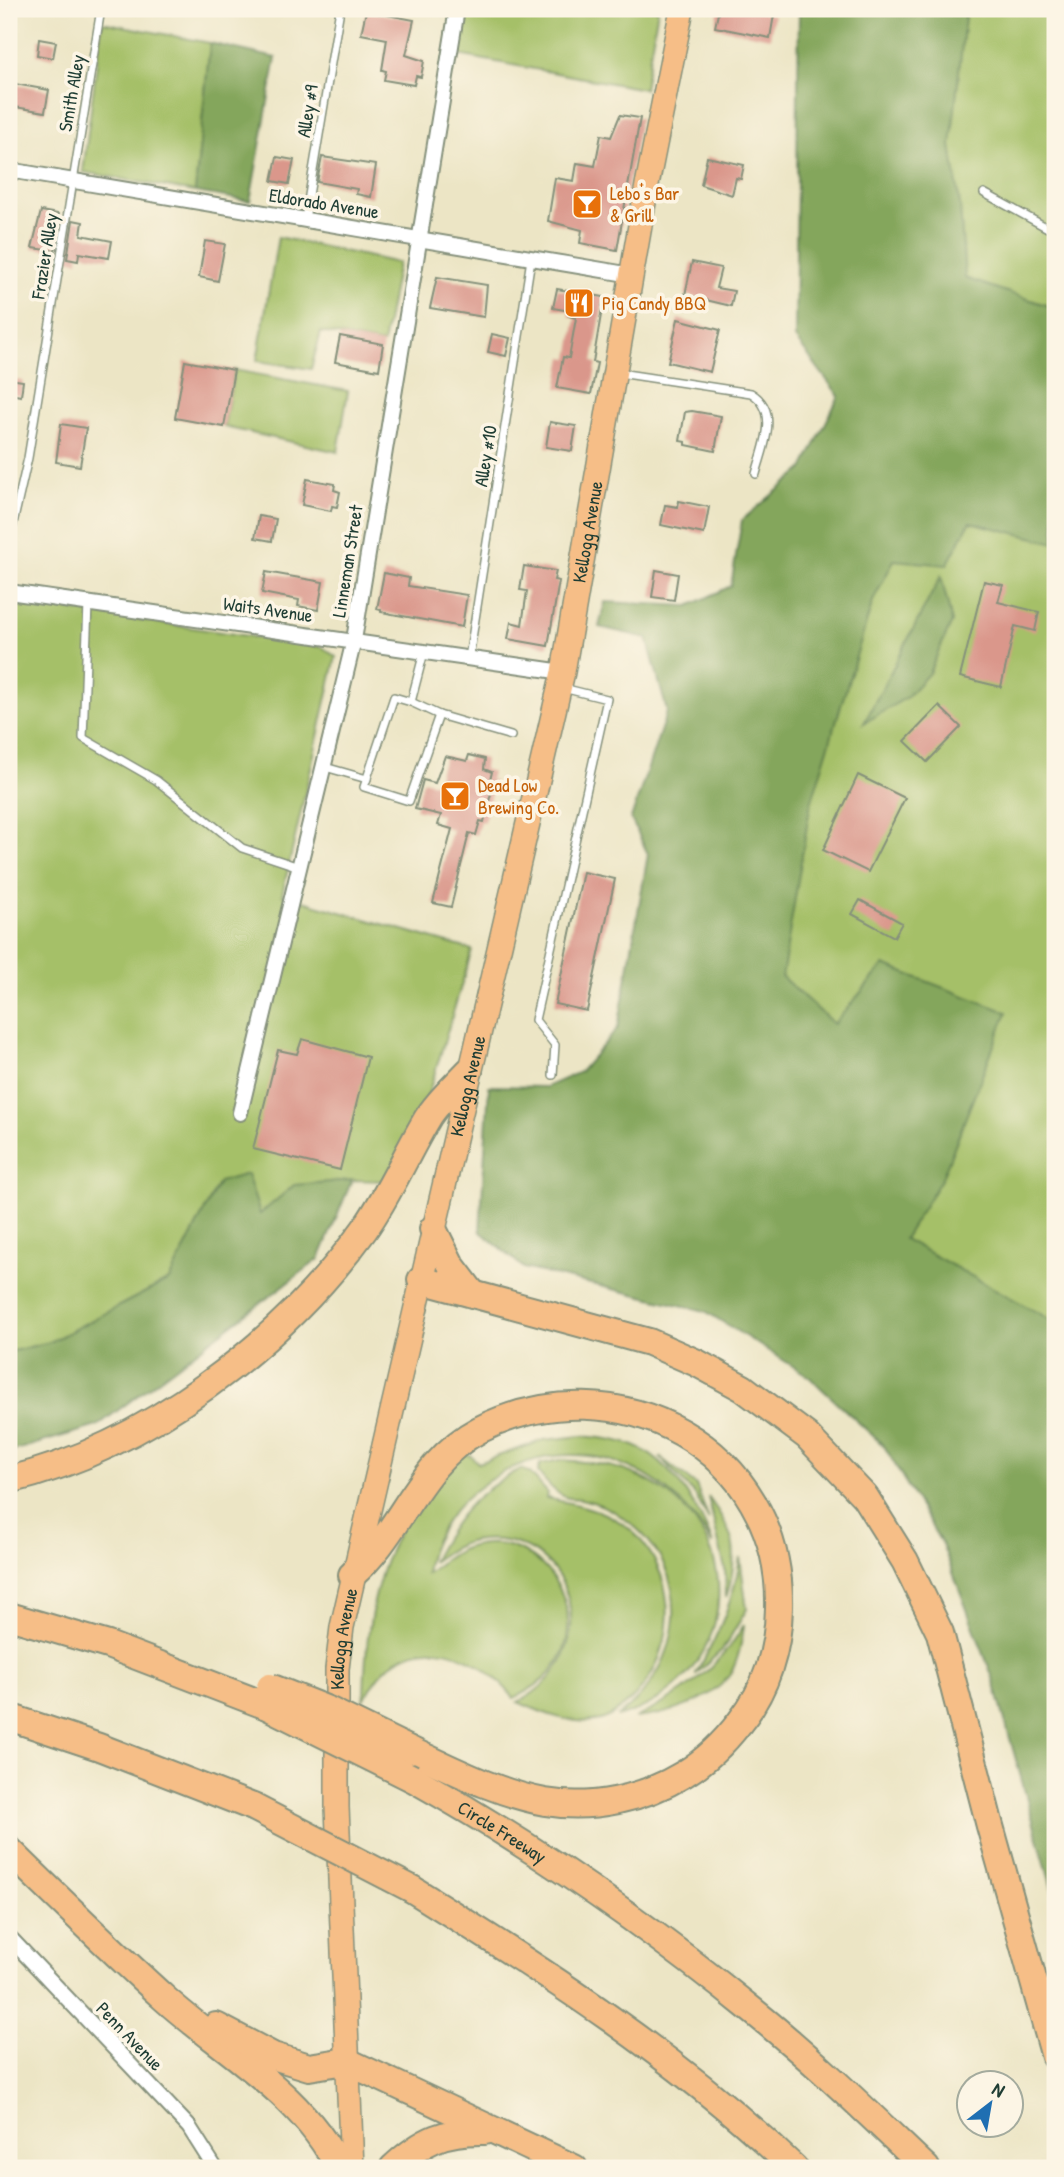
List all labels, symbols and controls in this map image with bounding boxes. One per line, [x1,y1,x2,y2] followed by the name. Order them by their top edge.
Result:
[51,52,91,134] street label: Smith Alley
[290,83,324,139] street label: Alley #9
[610,180,680,228] place label: Lebo's Bar & Grill
[267,181,381,225] street label: Eldorado Avenue
[570,187,604,221] bar icon: Lebo's Bar & Grill
[24,211,64,302] street label: Frazier Alley
[562,286,596,320] restaurant icon: Pig Candy BBQ
[602,290,706,316] place label: Pig Candy BBQ
[467,424,503,488] street label: Alley #10
[566,479,609,585] street label: Kellogg Avenue
[325,502,369,619] street label: Linneman Street
[222,590,315,628] street label: Waits Avenue
[478,772,559,820] place label: Dead Low Brewing Co.
[438,779,472,813] bar icon: Dead Low Brewing Co.
[443,1032,492,1139] street label: Kellogg Avenue
[324,1585,364,1690] street label: Kellogg Avenue
[453,1794,552,1869] street label: Circle Freeway
[91,1996,170,2076] street label: Penn Avenue
[956,2068,1026,2138] north arrow
[988,2076,1010,2103] text: N

